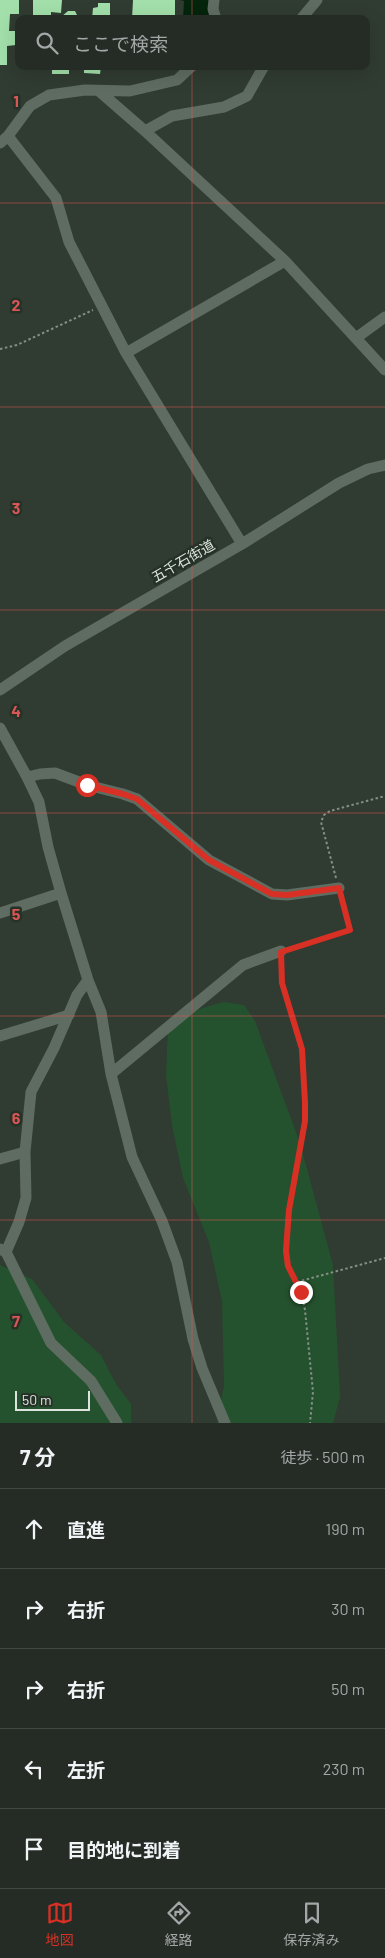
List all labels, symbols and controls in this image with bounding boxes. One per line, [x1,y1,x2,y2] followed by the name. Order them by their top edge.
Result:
[15,15,370,70] search box
[33,29,61,57] icon: search
[73,32,168,55] text: ここで検索
[13,91,19,110] text: 1
[12,295,21,314] text: 2
[12,498,20,517] text: 3
[148,536,217,585] street label: 五千石街道
[11,701,21,720] text: 4
[76,774,99,797] route start
[12,904,21,923] text: 5
[12,1108,21,1127] text: 6
[290,1281,313,1304] route end
[12,1311,20,1330] text: 7
[15,1388,90,1411] scale bar
[22,1391,51,1408] text: 50 m
[20,1444,56,1469] text: 7 分
[281,1447,365,1466] text: 徒歩 · 500 m
[20,1515,48,1543] icon: ahead
[67,1518,105,1541] text: 直進
[326,1519,365,1538] text: 190 m
[20,1595,48,1623] icon: right
[67,1598,105,1621] text: 右折
[331,1599,365,1618] text: 30 m
[20,1675,48,1703] icon: right
[67,1678,105,1701] text: 右折
[331,1679,365,1698] text: 50 m
[20,1755,48,1783] icon: left
[67,1758,105,1781] text: 左折
[323,1759,365,1778] text: 230 m
[20,1835,48,1863] icon: arrive
[67,1838,181,1861] text: 目的地に到着
[46,1899,74,1949] tab: 地図
[165,1899,193,1949] tab: 経路
[284,1899,340,1949] tab: 保存済み

